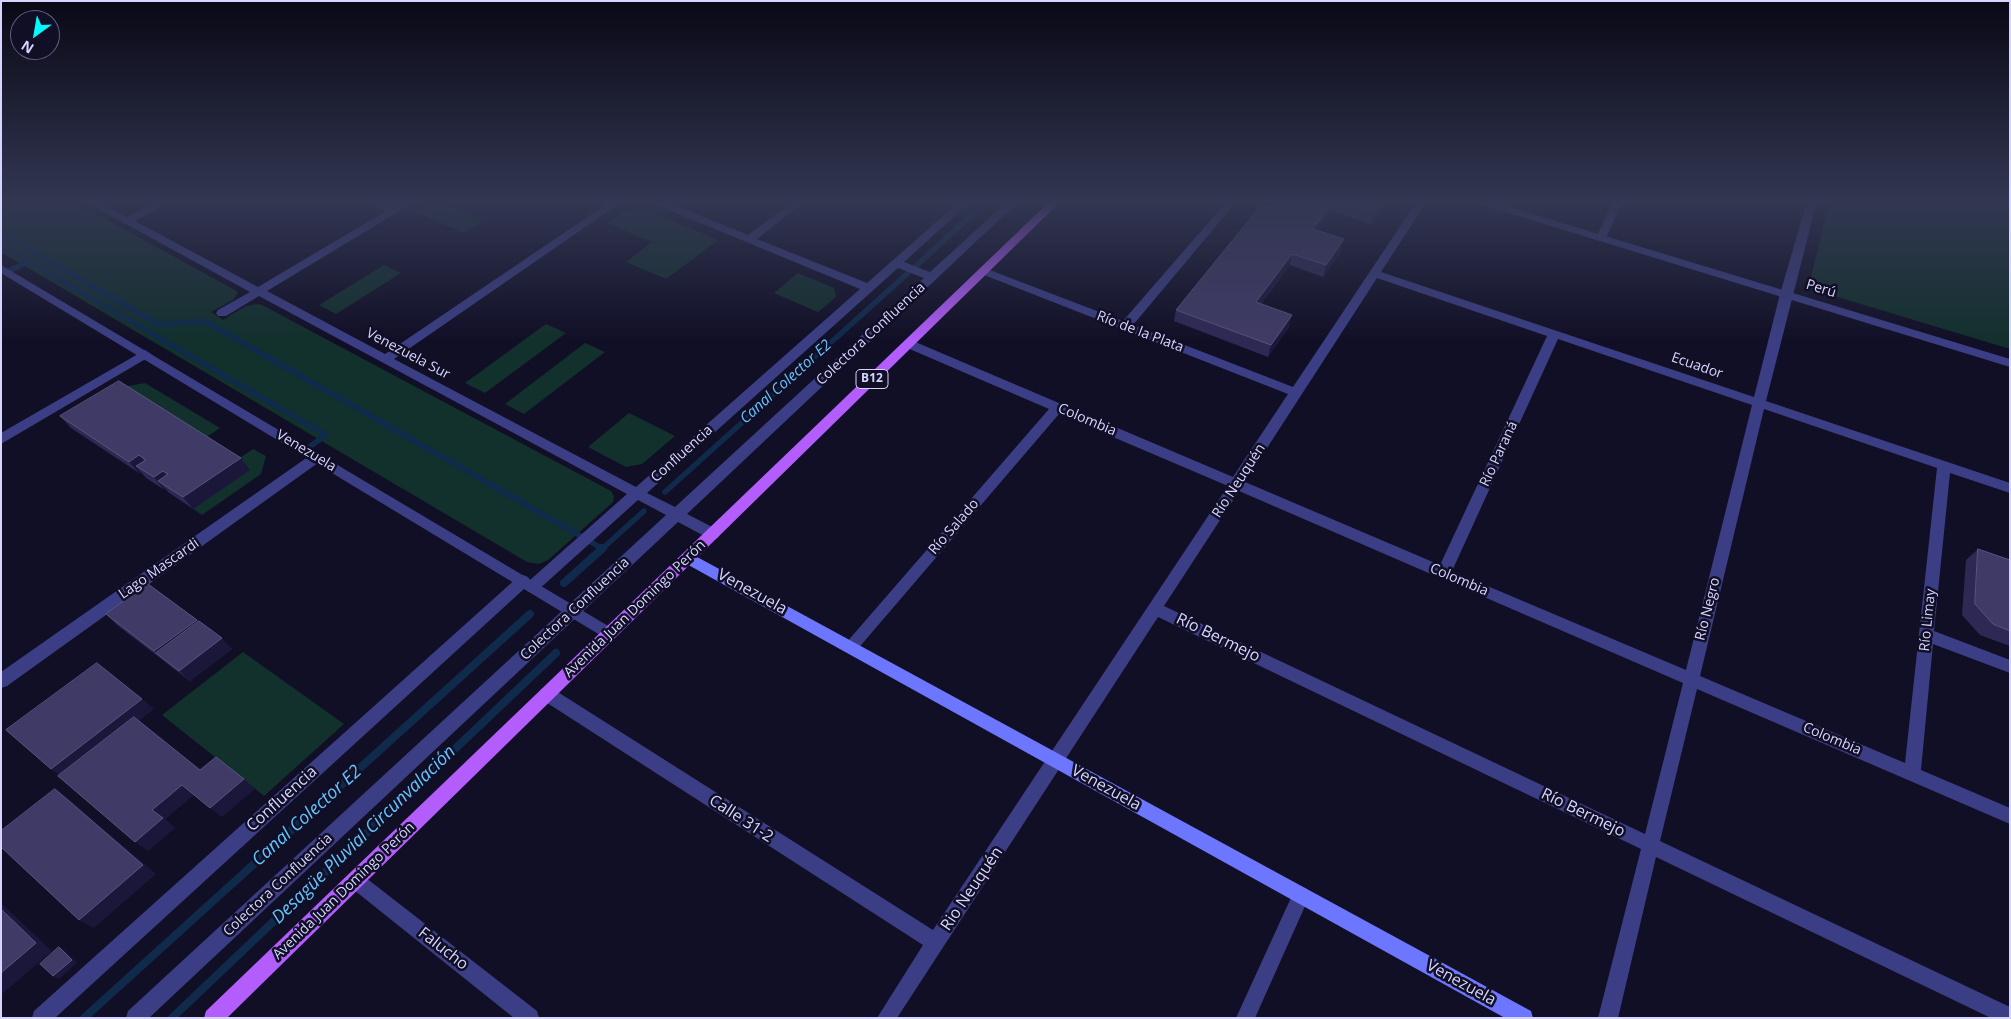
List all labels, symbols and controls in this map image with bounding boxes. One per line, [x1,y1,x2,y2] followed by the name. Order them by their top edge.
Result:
[10,10,60,60] north arrow
[17,36,37,58] text: N
[1804,276,1838,302] street label: Perú
[813,279,929,389] street label: Colectora Confluencia
[1094,308,1186,356] street label: Río de la Plata
[363,325,453,383] street label: Venezuela Sur
[737,336,835,428] water label: Canal Colector E2
[1669,349,1725,383] street label: Ecuador
[856,369,888,388] road number: B12
[1055,400,1119,440] street label: Colombia
[1477,419,1521,489] street label: Río Paraná
[648,422,716,486] street label: Confluencia
[273,427,339,475] street label: Venezuela
[1209,441,1269,521] street label: Río Neuquén
[925,496,983,558] street label: Río Salado
[116,535,202,603] street label: Lago Mascardi
[561,537,709,681] street label: Avenida Juan Domingo Perón
[517,554,633,664] street label: Colectora Confluencia
[1427,560,1491,600] street label: Colombia
[714,565,790,619] street label: Venezuela
[1692,576,1724,642] street label: Río Negro
[1916,588,1940,652] street label: Río Limay
[1173,609,1263,667] street label: Río Bermejo
[1800,719,1864,759] street label: Colombia
[268,741,460,929] water label: Desagüe Pluvial Circunvalación
[248,761,366,871] water label: Canal Colector E2
[1068,761,1144,815] street label: Venezuela
[243,762,321,836] street label: Confluencia
[1538,784,1628,842] street label: Río Bermejo
[705,791,777,847] street label: Calle 31-2
[270,819,418,963] street label: Avenida Juan Domingo Perón
[220,830,336,940] street label: Colectora Confluencia
[937,843,1007,935] street label: Rio Neuquén
[414,924,472,974] street label: Falucho
[1423,956,1499,1010] street label: Venezuela

